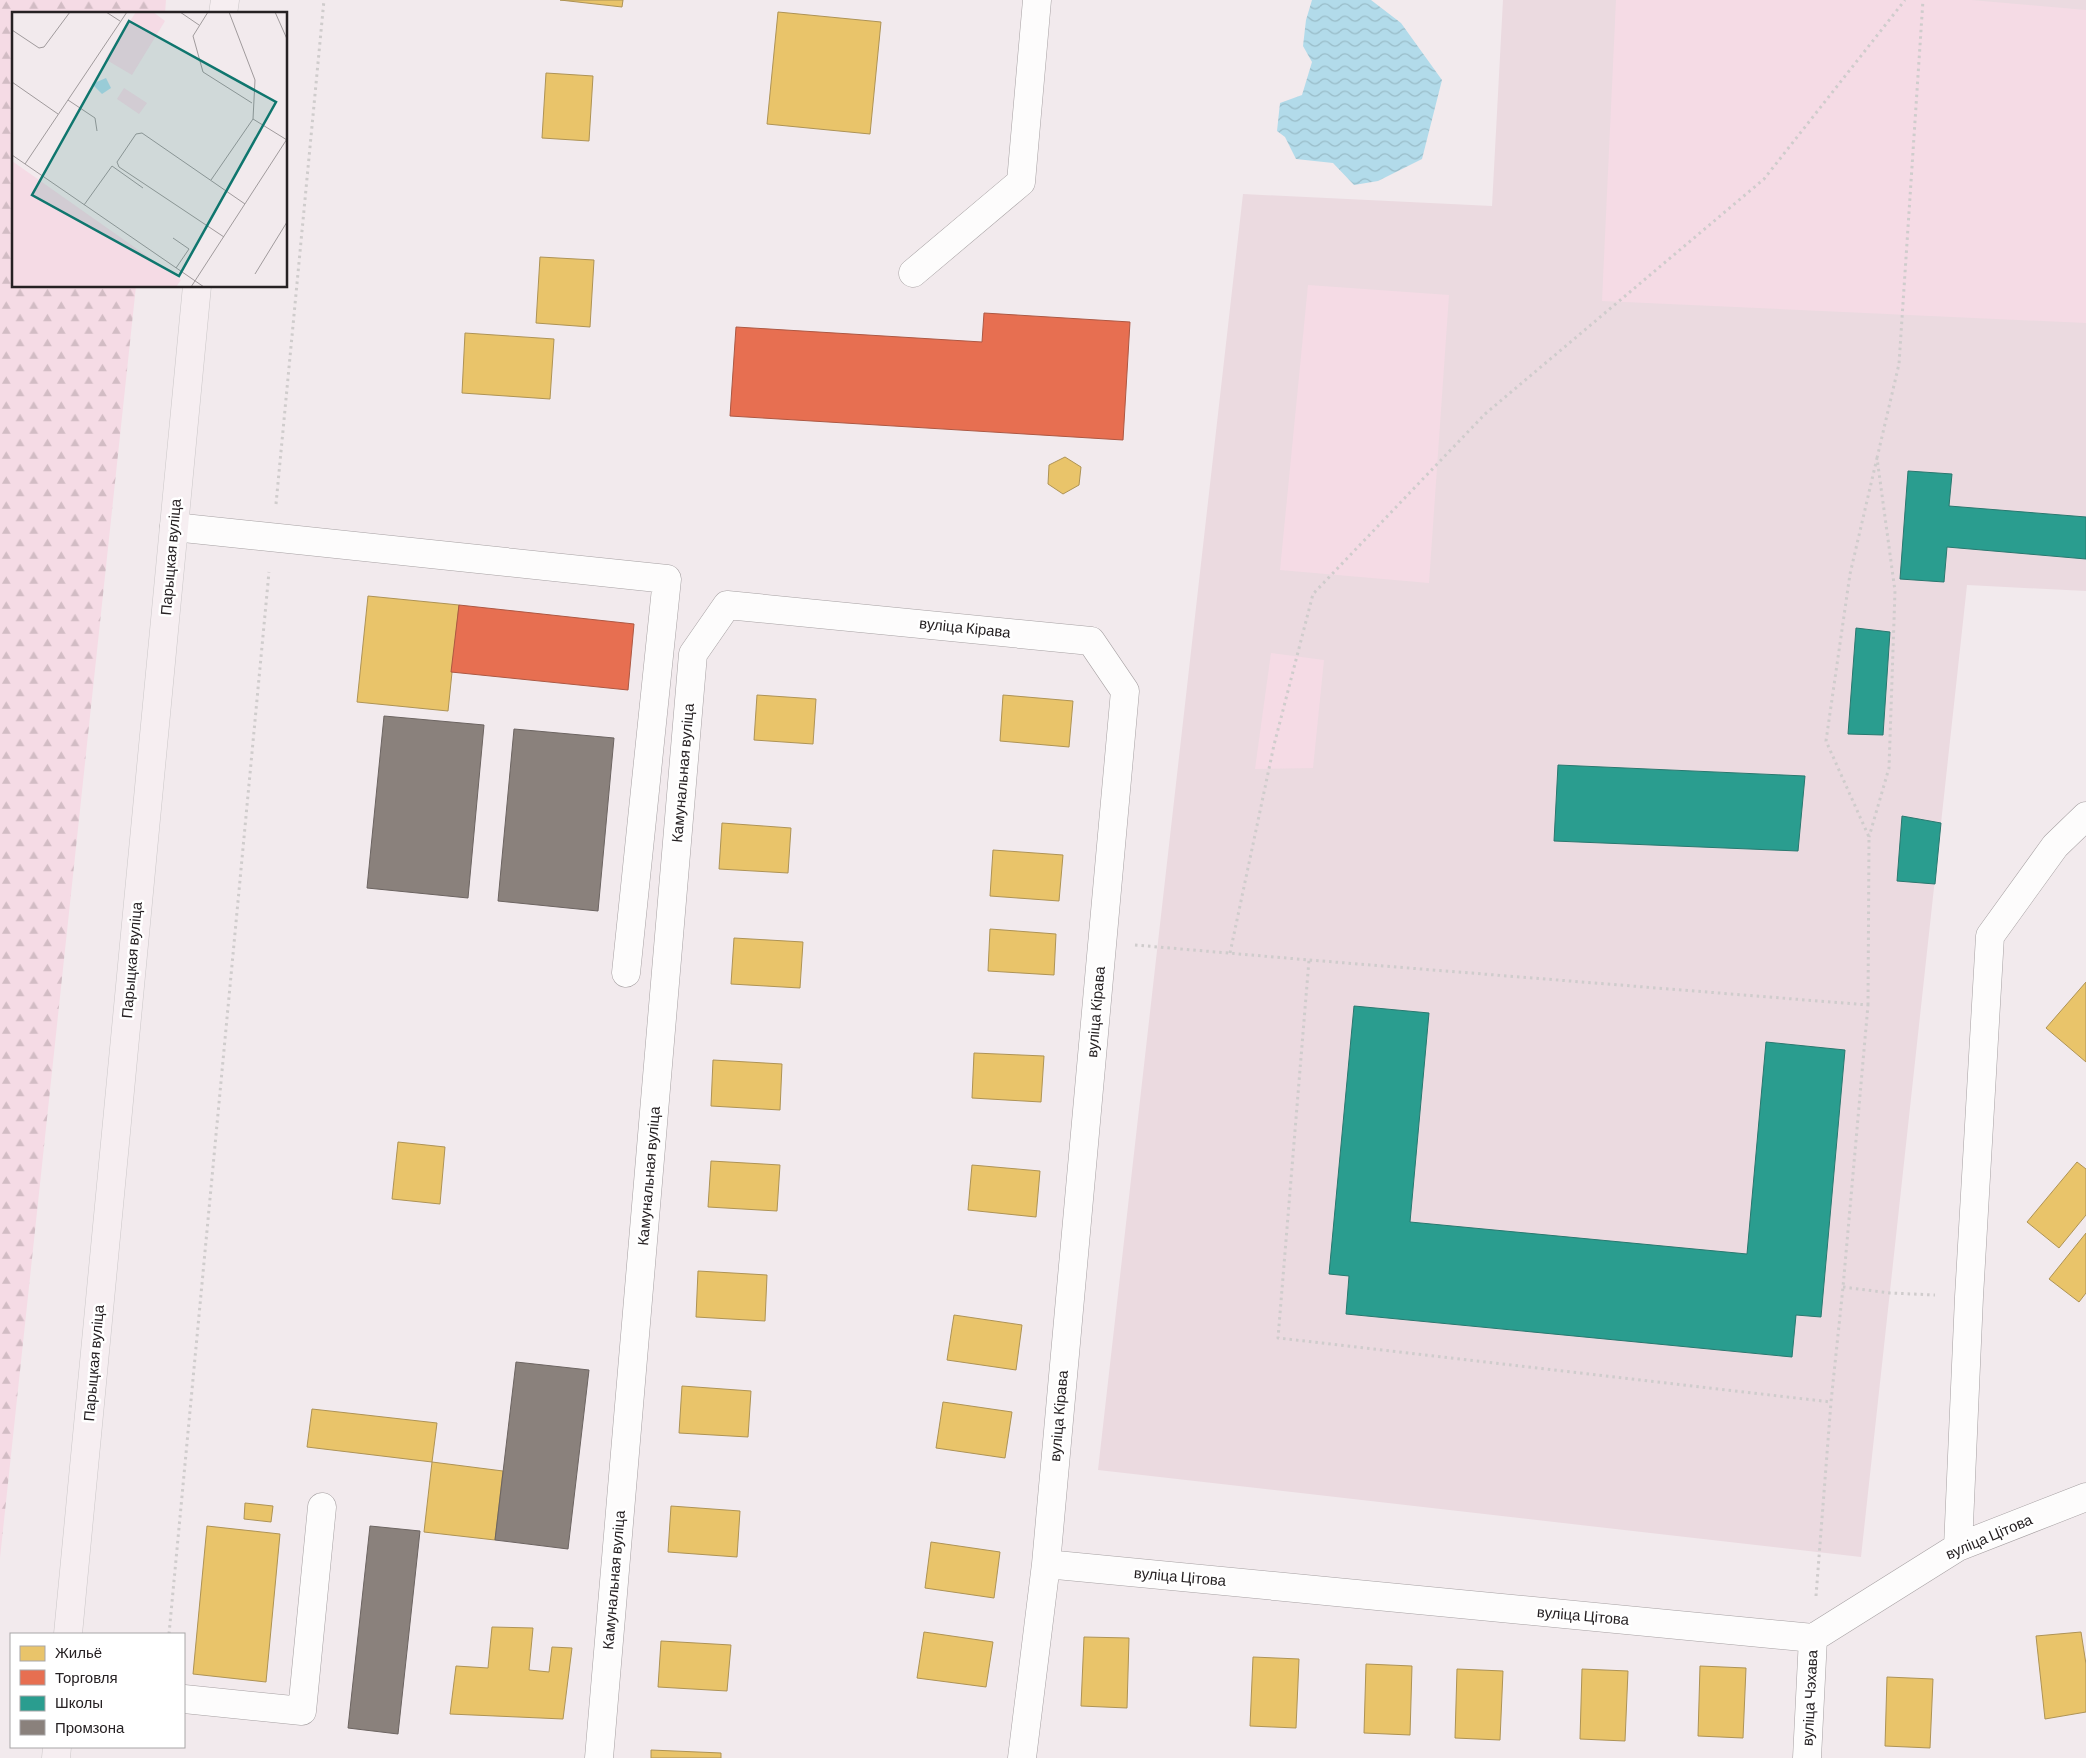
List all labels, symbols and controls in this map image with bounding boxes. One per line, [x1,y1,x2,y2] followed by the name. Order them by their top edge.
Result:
[12,12,288,288] inset map
[156,497,184,616] street label: Парыцкая вуліца
[919,613,1012,641] street label: вуліца Кірава
[667,702,697,843] street label: Камунальная вуліца
[117,900,145,1019] street label: Парыцкая вуліца
[1082,965,1108,1058] street label: вуліца Кірава
[633,1105,663,1246] street label: Камунальная вуліца
[79,1303,107,1422] street label: Парыцкая вуліца
[1045,1369,1071,1462] street label: вуліца Кірава
[598,1509,628,1650] street label: Камунальная вуліца
[1943,1509,2035,1562] street label: вуліца Цітова
[1133,1563,1228,1589] street label: вуліца Цітова
[1536,1602,1631,1628] street label: вуліца Цітова
[10,1633,185,1748] legend
[55,1643,102,1661] text: Жильё
[1797,1649,1821,1746] street label: вуліца Чэхава
[55,1668,118,1686] text: Торговля
[55,1693,103,1711] text: Школы
[55,1718,125,1736] text: Промзона

